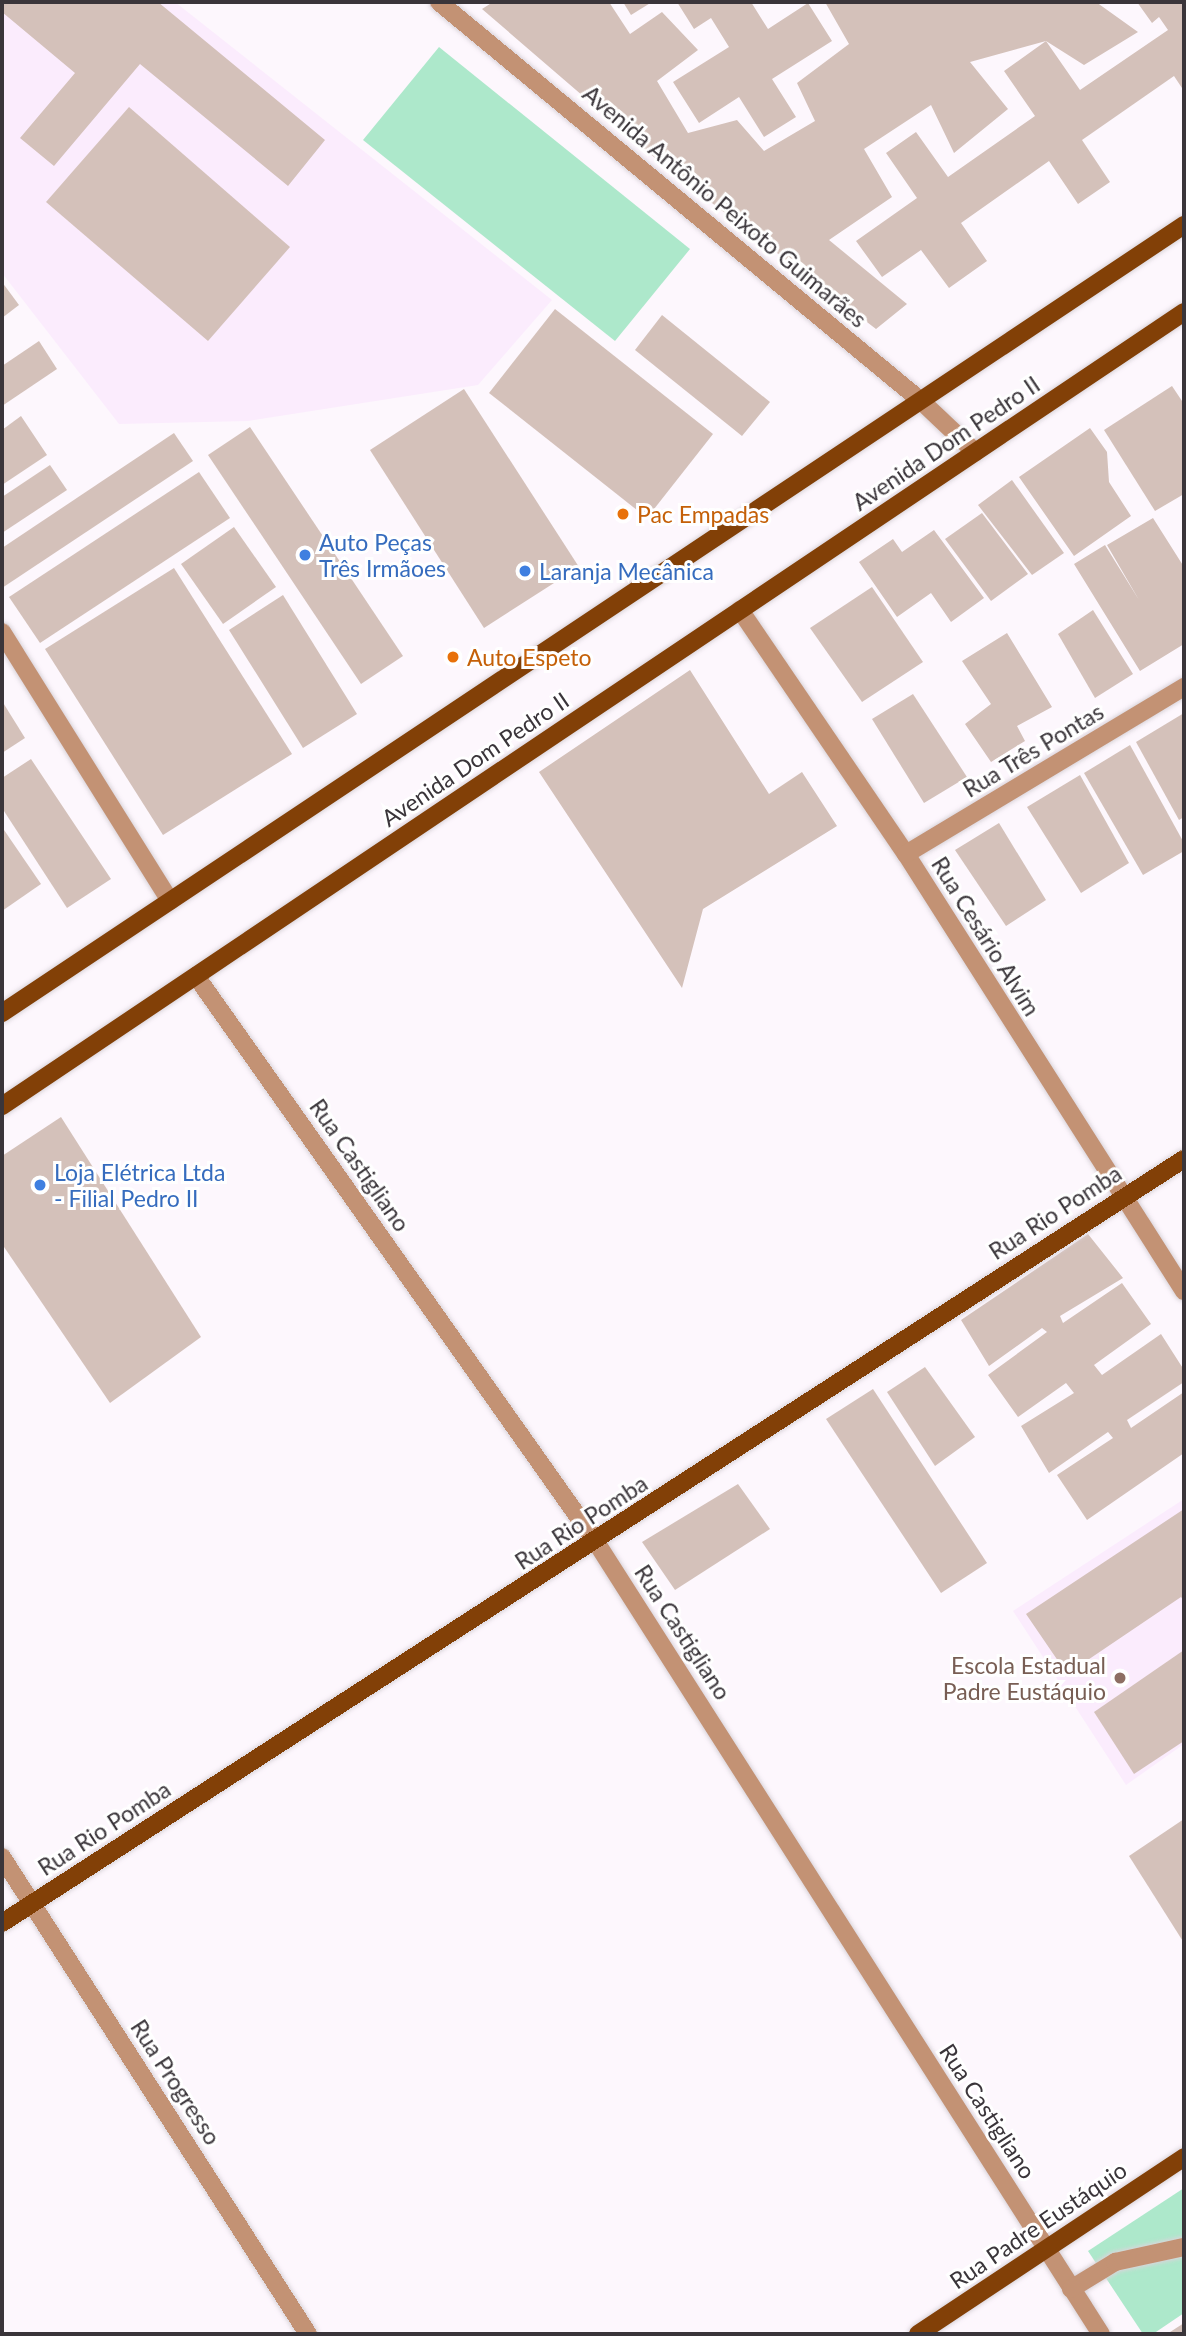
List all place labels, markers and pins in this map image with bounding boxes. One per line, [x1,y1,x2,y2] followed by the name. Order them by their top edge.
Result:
[637,500,769,528] place label: Pac Empadas
[615,506,631,522] marker: Pac Empadas
[319,528,446,582] place label: Auto Peças Três Irmãoes
[297,547,313,563] marker: Auto Peças Três Irmãoes
[539,557,714,585] place label: Laranja Mecânica
[517,563,533,579] marker: Laranja Mecânica
[467,643,591,671] place label: Auto Espeto
[445,649,461,665] marker: Auto Espeto
[54,1158,225,1212] place label: Loja Elétrica Ltda - Filial Pedro II
[32,1177,48,1193] marker: Loja Elétrica Ltda - Filial Pedro II
[943,1651,1106,1705] place label: Escola Estadual Padre Eustáquio
[1112,1670,1128,1686] marker: Escola Estadual Padre Eustáquio

